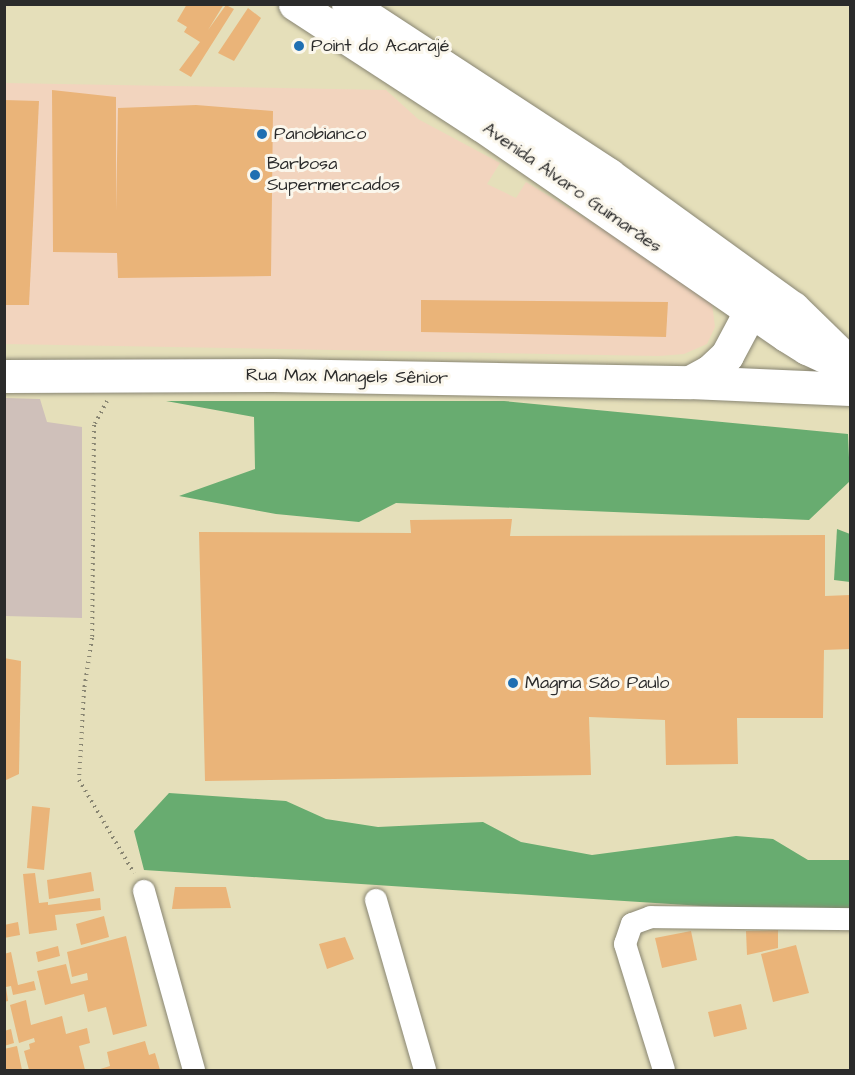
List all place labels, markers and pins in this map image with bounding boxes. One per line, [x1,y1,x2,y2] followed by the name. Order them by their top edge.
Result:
[311,35,449,57] place label: Point do Acarajé
[292,39,306,53] marker: Point do Acarajé
[274,123,366,145] place label: Panobianco
[255,127,269,141] marker: Panobianco
[267,154,400,196] place label: Barbosa Supermercados
[248,168,262,182] marker: Barbosa Supermercados
[525,672,669,694] place label: Magma São Paulo
[506,676,520,690] marker: Magma São Paulo

